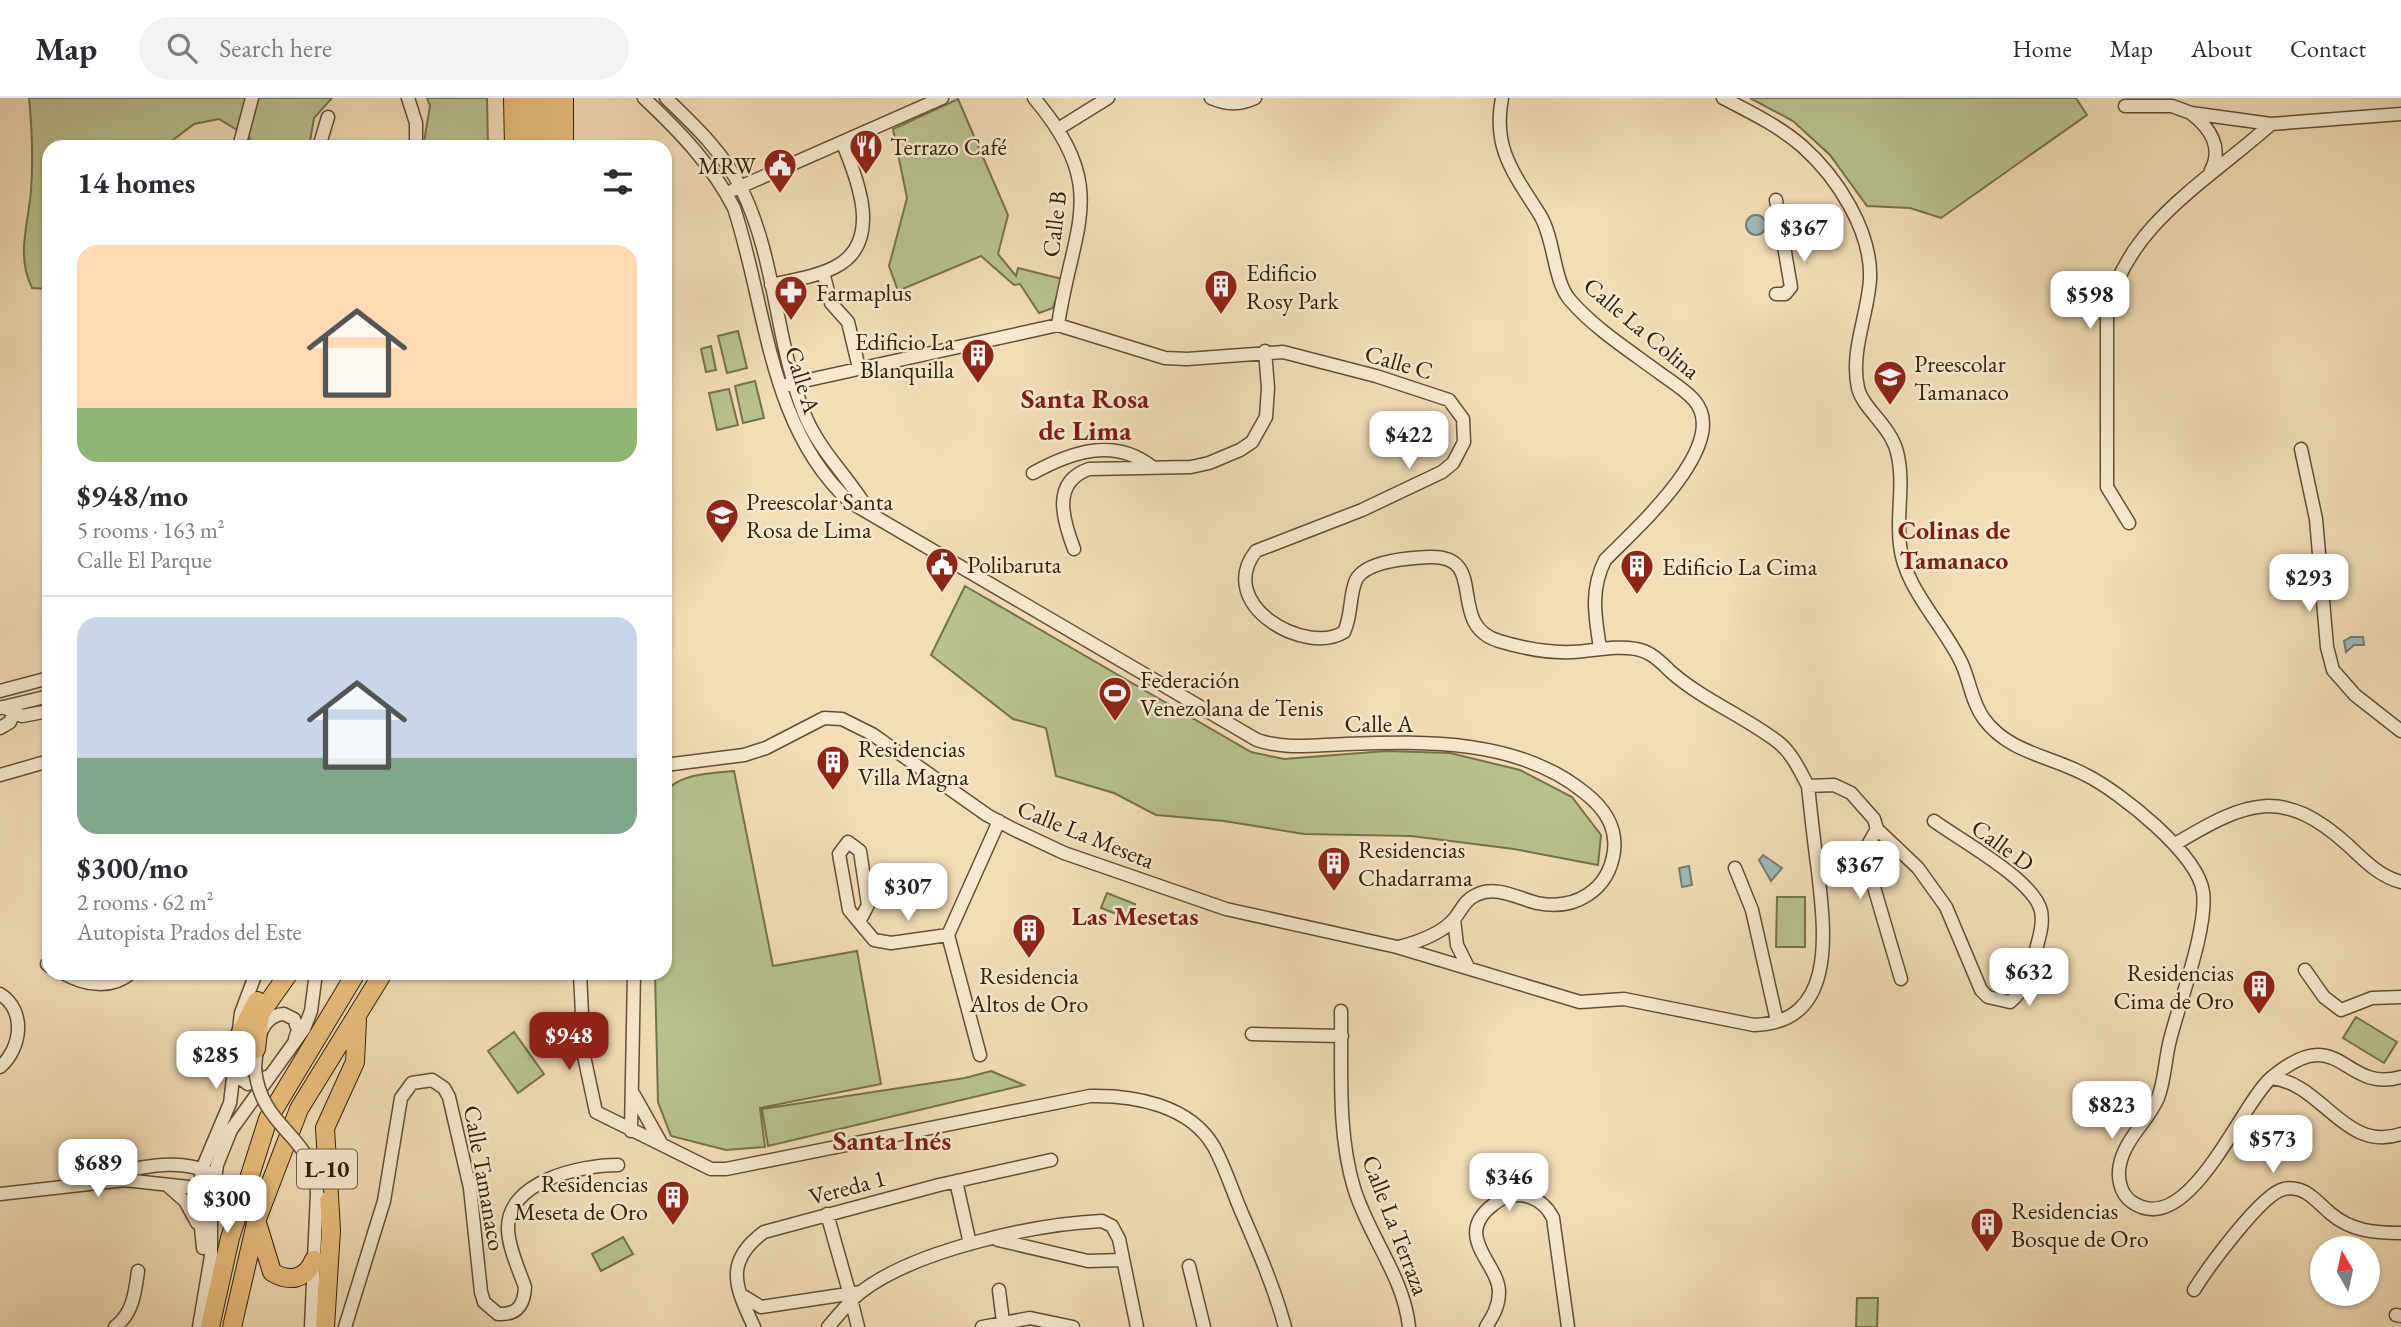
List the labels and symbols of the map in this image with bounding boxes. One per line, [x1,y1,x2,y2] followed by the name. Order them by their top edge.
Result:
[847,127,885,176] restaurant icon: Terrazo Café
[890,131,1007,162] place label: Terrazo Café
[761,146,799,195] public building icon: MRW
[698,150,757,181] place label: MRW
[1035,189,1073,259] street label: Calle B
[1763,204,1845,264] pin: $367
[1246,257,1339,316] place label: Edificio Rosy Park
[1202,267,1240,316] building icon: Edificio Rosy Park
[1577,270,1707,386] street label: Calle La Colina
[2049,272,2131,331] pin: $598
[772,273,810,322] pharmacy icon: Farmaplus
[816,277,912,308] place label: Farmaplus
[855,326,954,385] place label: Edificio La Blanquilla
[959,336,997,385] building icon: Edificio La Blanquilla
[1361,338,1437,386] street label: Calle C
[778,343,828,418] street label: Calle A
[1914,348,2009,407] place label: Preescolar Tamanaco
[1871,358,1909,407] school or university icon: Preescolar Tamanaco
[1021,380,1150,448] district label: Santa Rosa de Lima
[1368,412,1450,471] pin: $422
[746,486,893,545] place label: Preescolar Santa Rosa de Lima
[703,496,741,545] school or university icon: Preescolar Santa Rosa de Lima
[1898,513,2010,577] district label: Colinas de Tamanaco
[923,545,961,594] public building icon: Polibaruta
[1618,547,1656,596] building icon: Edificio La Cima
[967,549,1062,580] place label: Polibaruta
[1662,551,1818,582] place label: Edificio La Cima
[2268,554,2350,614] pin: $293
[1140,664,1324,723] place label: Federación Venezolana de Tenis
[1096,674,1134,723] sports icon: Federación Venezolana de Tenis
[1345,708,1414,739] street label: Calle A
[858,733,969,792] place label: Residencias Villa Magna
[814,743,852,792] building icon: Residencias Villa Magna
[1013,792,1160,876] street label: Calle La Meseta
[1965,812,2041,878] street label: Calle D
[1358,834,1473,893] place label: Residencias Chadarrama
[1819,842,1901,901] pin: $367
[1315,844,1353,893] building icon: Residencias Chadarrama
[867,864,949,923] pin: $307
[1071,899,1199,933] district label: Las Mesetas
[1010,911,1048,960] building icon: Residencia Altos de Oro
[1988,948,2070,1008] pin: $632
[2114,957,2234,1016] place label: Residencias Cima de Oro
[969,960,1089,1019] place label: Residencia Altos de Oro
[2240,967,2278,1016] building icon: Residencias Cima de Oro
[528,1012,610,1072] pin: $948
[175,1032,257,1091] pin: $285
[2071,1082,2153,1141] pin: $823
[457,1103,513,1253] street label: Calle Tamanaco
[2232,1116,2314,1175] pin: $573
[833,1122,951,1158] district label: Santa Inés
[57,1140,139,1199] pin: $689
[297,1150,357,1188] road number: L-10
[1355,1151,1437,1300] street label: Calle La Terraza
[1468,1154,1550,1213] pin: $346
[805,1162,889,1212] street label: Vereda 1
[514,1168,648,1227] place label: Residencias Meseta de Oro
[186,1176,268,1235] pin: $300
[654,1178,692,1227] building icon: Residencias Meseta de Oro
[2011,1195,2149,1254] place label: Residencias Bosque de Oro
[1968,1205,2006,1254] building icon: Residencias Bosque de Oro
[2310,1236,2380,1306] north arrow

